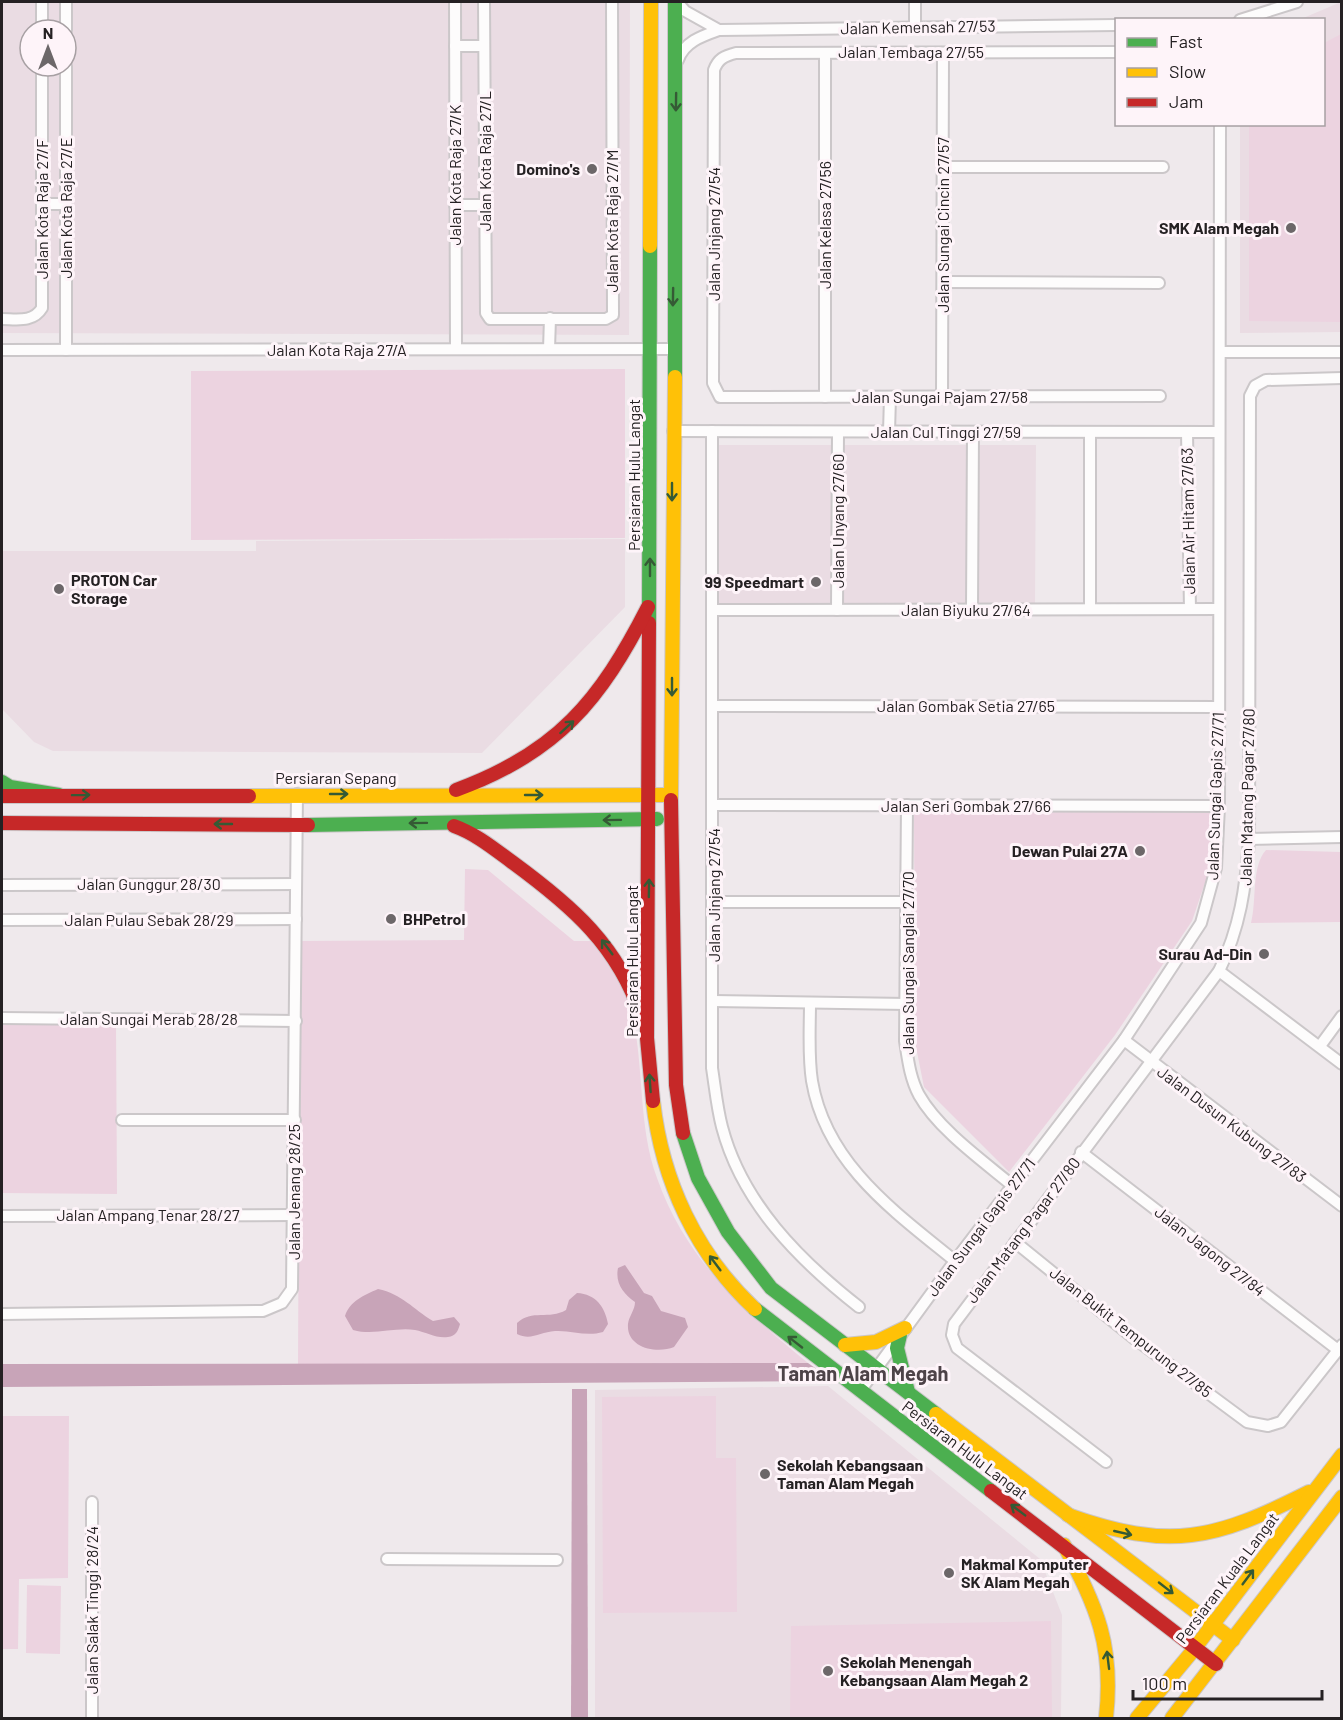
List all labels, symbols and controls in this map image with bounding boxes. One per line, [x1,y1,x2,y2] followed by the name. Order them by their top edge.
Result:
[840,16,996,37] street label: Jalan Kemensah 27/53
[18,18,78,78] north arrow
[1115,18,1325,126] legend
[43,23,53,42] text: N
[1169,30,1203,52] text: Fast
[838,42,984,61] street label: Jalan Tembaga 27/55
[1169,60,1206,82] text: Slow
[1169,90,1203,112] text: Jam
[475,91,494,231] street label: Jalan Kota Raja 27/L
[670,91,682,111] one-way arrow
[445,104,464,246] street label: Jalan Kota Raja 27/K
[933,137,952,313] street label: Jalan Sungai Cincin 27/57
[56,138,75,279] street label: Jalan Kota Raja 27/E
[32,139,51,279] street label: Jalan Kota Raja 27/F
[602,150,621,292] street label: Jalan Kota Raja 27/M
[516,159,580,178] place label: Domino's
[815,161,834,289] street label: Jalan Kelasa 27/56
[585,162,599,176] marker: Domino's
[704,167,723,301] street label: Jalan Jinjang 27/54
[1159,218,1279,237] place label: SMK Alam Megah
[1284,221,1298,235] marker: SMK Alam Megah
[668,286,679,306] one-way arrow
[267,340,407,359] street label: Jalan Kota Raja 27/A
[852,387,1028,406] street label: Jalan Sungai Pajam 27/58
[624,399,643,551] street label: Persiaran Hulu Langat
[871,422,1021,441] street label: Jalan Cul Tinggi 27/59
[1177,447,1198,595] street label: Jalan Air Hitam 27/63
[828,454,847,588] street label: Jalan Unyang 27/60
[666,481,678,501] one-way arrow
[644,557,656,577] one-way arrow
[71,570,157,607] place label: PROTON Car Storage
[705,572,804,591] place label: 99 Speedmart
[809,575,823,589] marker: 99 Speedmart
[52,582,66,596] marker: PROTON Car Storage
[901,600,1031,619] street label: Jalan Biyuku 27/64
[666,676,678,696] one-way arrow
[877,696,1055,715] street label: Jalan Gombak Setia 27/65
[1235,708,1258,886] street label: Jalan Matang Pagar 27/80
[1202,712,1227,880] street label: Jalan Sungai Gapis 27/71
[559,720,574,734] one-way arrow
[275,768,397,787] street label: Persiaran Sepang
[328,788,348,800] one-way arrow
[70,789,90,801] one-way arrow
[523,789,543,801] one-way arrow
[881,796,1051,815] street label: Jalan Seri Gombak 27/66
[603,814,623,826] one-way arrow
[408,817,428,829] one-way arrow
[213,818,233,830] one-way arrow
[704,828,723,962] street label: Jalan Jinjang 27/54
[1012,841,1128,860] place label: Dewan Pulai 27A
[1133,844,1147,858] marker: Dewan Pulai 27A
[898,871,917,1055] street label: Jalan Sungai Sanglai 27/70
[77,874,221,893] street label: Jalan Gunggur 28/30
[643,878,655,898] one-way arrow
[622,885,641,1037] street label: Persiaran Hulu Langat
[403,909,466,928] place label: BHPetrol
[65,910,234,929] street label: Jalan Pulau Sebak 28/29
[384,912,398,926] marker: BHPetrol
[600,939,613,955] one-way arrow
[1159,944,1252,963] place label: Surau Ad-Din
[1257,947,1271,961] marker: Surau Ad-Din
[60,1009,238,1028] street label: Jalan Sungai Merab 28/28
[1154,1061,1311,1186] street label: Jalan Dusun Kubung 27/83
[644,1073,655,1093] one-way arrow
[284,1124,303,1260] street label: Jalan Jenang 28/25
[962,1153,1084,1306] street label: Jalan Matang Pagar 27/80
[922,1154,1039,1300] street label: Jalan Sungai Gapis 27/71
[1151,1202,1269,1300] street label: Jalan Jagong 27/84
[56,1205,240,1224] street label: Jalan Ampang Tenar 28/27
[709,1256,722,1272] one-way arrow
[1046,1262,1216,1401] street label: Jalan Bukit Tempurung 27/85
[788,1335,804,1348] one-way arrow
[777,1361,949,1385] district label: Taman Alam Megah
[899,1396,1032,1503] street label: Persiaran Hulu Langat
[777,1455,923,1492] place label: Sekolah Kebangsaan Taman Alam Megah
[758,1467,772,1481] marker: Sekolah Kebangsaan Taman Alam Megah
[1010,1504,1026,1517] one-way arrow
[1171,1508,1282,1647] street label: Persiaran Kuala Langat
[82,1526,101,1694] street label: Jalan Salak Tinggi 28/24
[1113,1528,1133,1539] one-way arrow
[961,1554,1089,1591] place label: Makmal Komputer SK Alam Megah
[942,1566,956,1580] marker: Makmal Komputer SK Alam Megah
[1242,1570,1255,1586] one-way arrow
[1157,1581,1173,1594] one-way arrow
[1102,1651,1113,1671] one-way arrow
[840,1652,1028,1689] place label: Sekolah Menengah Kebangsaan Alam Megah 2
[1133,1663,1322,1701] scale bar
[821,1664,835,1678] marker: Sekolah Menengah Kebangsaan Alam Megah 2
[1142,1672,1187,1694] text: 100 m

